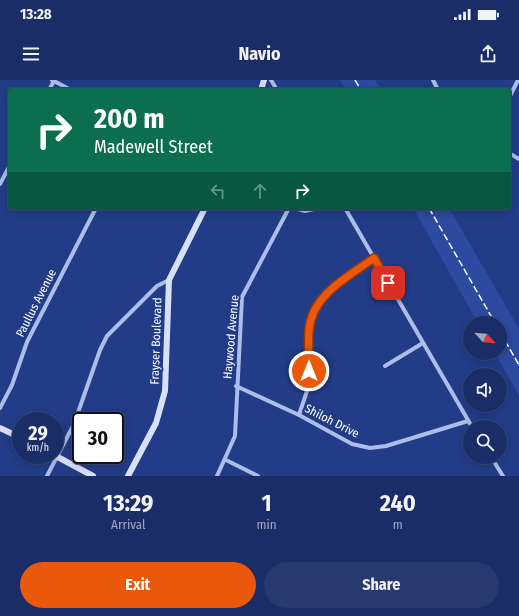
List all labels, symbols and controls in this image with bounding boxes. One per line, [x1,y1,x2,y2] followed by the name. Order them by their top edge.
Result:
[20,5,52,23] text: 13:28
[20,43,42,65] icon: menu
[238,43,281,65] text: Navio
[477,43,499,65] icon: share
[94,102,165,135] text: 200 m
[28,104,80,156] icon: right
[94,136,213,158] text: Madewell Street
[207,180,229,202] icon: left
[249,180,271,202] icon: ahead
[291,180,313,202] icon: right
[371,266,405,300] pin
[13,267,59,339] street label: Paullus Avenue
[377,272,399,294] icon: arrive
[220,294,242,380] street label: Haywood Avenue
[147,297,165,385] street label: Frayser Boulevard
[463,316,507,360] north arrow
[463,316,507,464] map controls
[288,350,330,392] position arrow
[463,368,507,412] button: sound
[302,401,362,441] street label: Shiloh Drive
[72,412,124,464] speed limit sign: 30
[463,420,507,464] button: search
[28,421,48,445] text: 29
[27,442,49,454] text: km/h
[103,489,154,517] text: 13:29
[262,489,272,517] text: 1
[380,489,416,517] text: 240
[111,517,146,532] text: Arrival
[257,517,277,532] text: min
[393,517,403,532] text: m
[20,562,256,608] button: Exit
[264,562,499,608] button: Share

